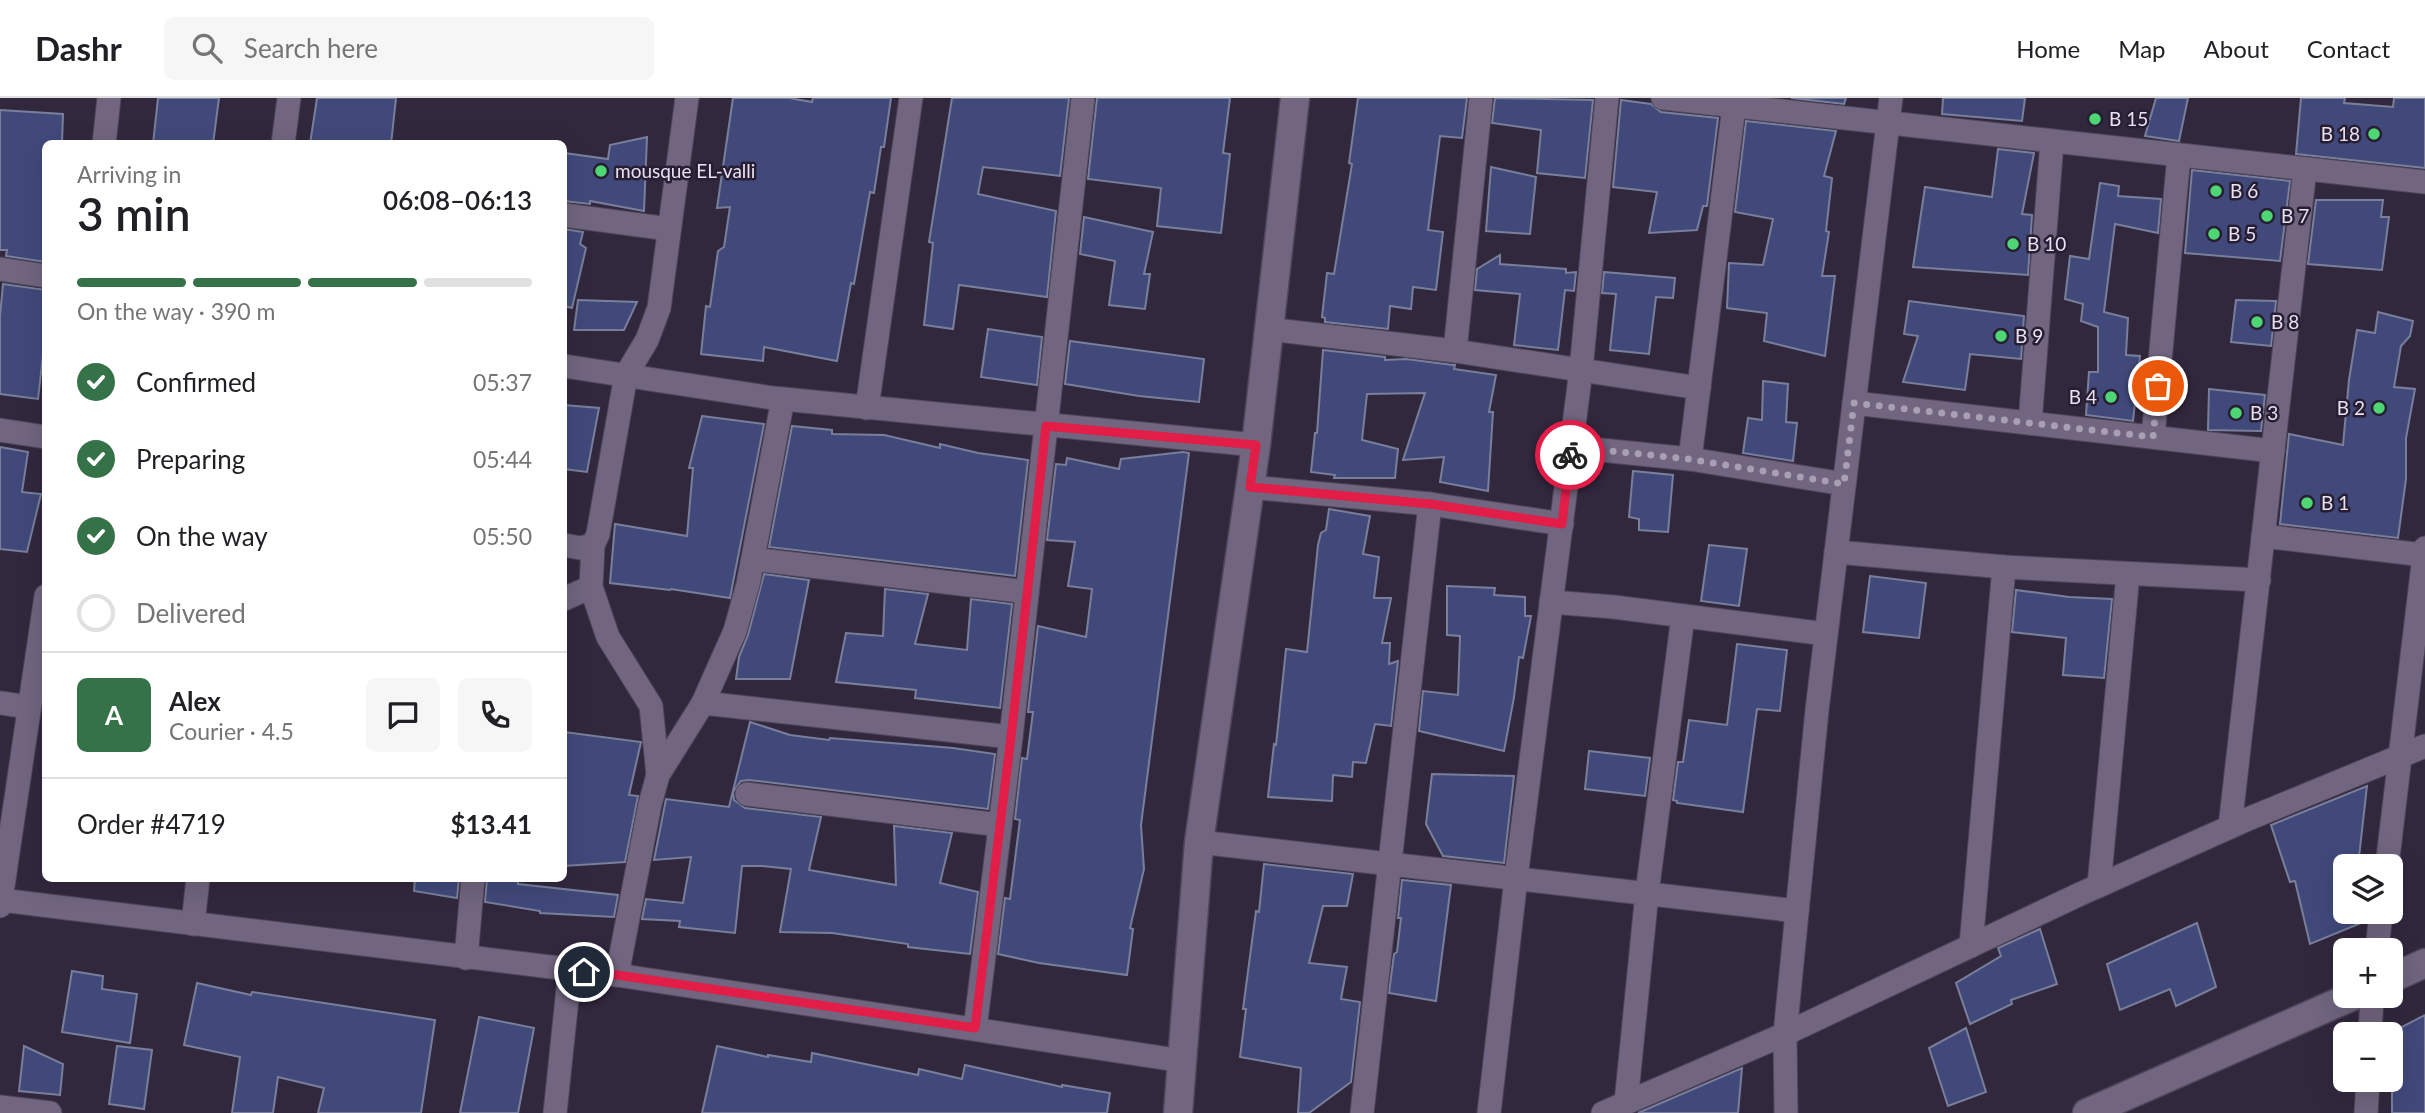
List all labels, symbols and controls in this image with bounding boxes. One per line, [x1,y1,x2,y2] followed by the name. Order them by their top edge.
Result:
[164,17,654,80] search box
[35,28,122,68] text: Dashr
[188,29,226,67] icon: search
[244,32,378,64] text: Search here
[2016,34,2080,63] text: Home
[2118,34,2166,63] text: Map
[2204,34,2269,63] text: About
[2307,34,2390,63] text: Contact
[2109,107,2148,130] place label: B 15
[2087,111,2103,127] marker: B 15
[2321,122,2360,145] place label: B 18
[2366,126,2382,142] marker: B 18
[615,159,755,182] place label: mousque EL-valli
[77,160,181,188] text: Arriving in
[593,163,609,179] marker: mousque EL-valli
[2230,179,2258,202] place label: B 6
[2208,183,2224,199] marker: B 6
[383,184,532,216] text: 06:08–06:13
[77,186,191,241] text: 3 min
[2281,204,2309,227] place label: B 7
[2259,208,2275,224] marker: B 7
[2228,222,2256,245] place label: B 5
[2206,226,2222,242] marker: B 5
[2027,232,2066,255] place label: B 10
[2005,236,2021,252] marker: B 10
[77,297,276,325] text: On the way · 390 m
[2271,310,2299,333] place label: B 8
[2249,314,2265,330] marker: B 8
[2015,324,2043,347] place label: B 9
[1993,328,2009,344] marker: B 9
[2128,356,2188,416] pin
[77,363,115,401] icon: check
[136,366,256,398] text: Confirmed
[2139,367,2177,405] icon: bag
[473,368,532,396] text: 05:37
[2069,385,2097,408] place label: B 4
[2103,389,2119,405] marker: B 4
[2337,396,2365,419] place label: B 2
[2371,400,2387,416] marker: B 2
[2250,401,2278,424] place label: B 3
[2228,405,2244,421] marker: B 3
[1535,420,1605,490] courier
[1551,436,1589,474] icon: bike
[77,440,115,478] icon: check
[136,443,245,475] text: Preparing
[473,445,532,473] text: 05:44
[2321,491,2349,514] place label: B 1
[2299,495,2315,511] marker: B 1
[77,517,115,555] icon: check
[136,520,268,552] text: On the way
[473,522,532,550] text: 05:50
[136,597,246,629] text: Delivered
[366,678,440,752] button: chat
[458,678,532,752] button: phone
[169,685,221,717] text: Alex
[105,699,123,731] text: A
[169,717,294,745] text: Courier · 4.5
[77,808,226,840] text: Order #4719
[450,808,532,840] text: $13.41
[2333,854,2403,1092] map controls
[2333,854,2403,924] button: layers
[2333,938,2403,1008] button: +
[554,942,614,1002] pin
[565,953,603,991] icon: home
[2333,1022,2403,1092] button: −

